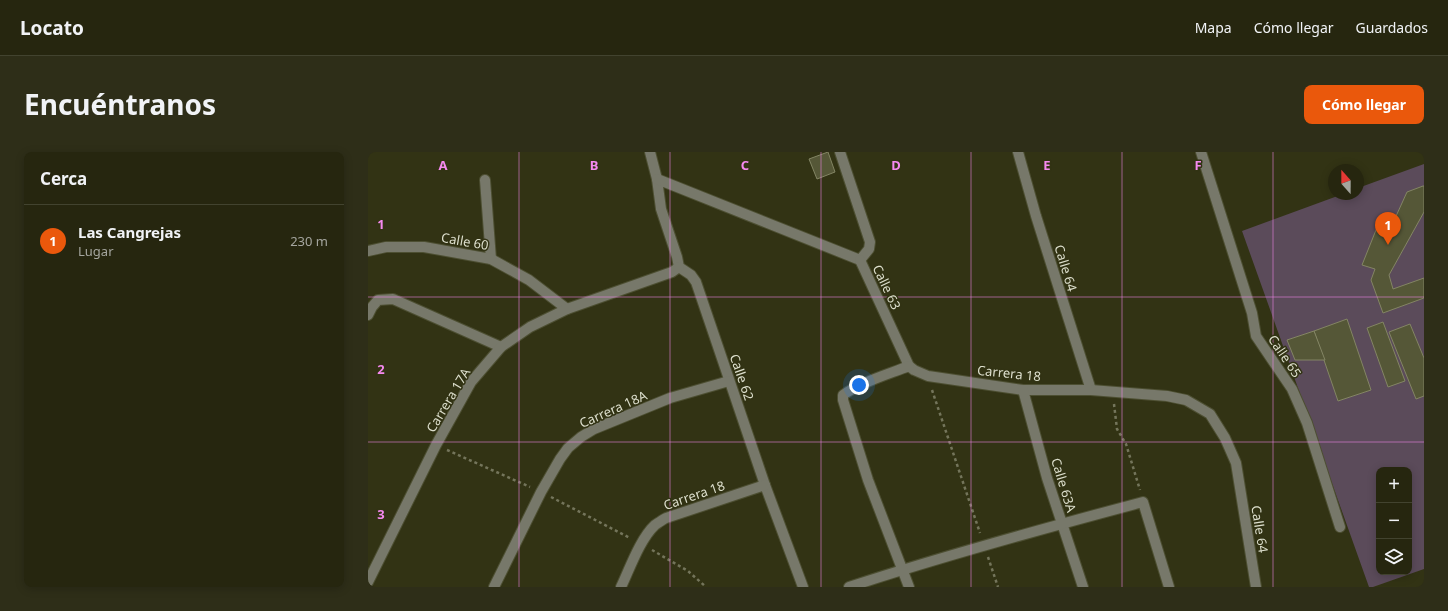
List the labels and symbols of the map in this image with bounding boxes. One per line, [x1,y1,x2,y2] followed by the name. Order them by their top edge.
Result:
[439,156,448,174] text: A
[590,156,598,174] text: B
[741,156,749,174] text: C
[891,156,901,174] text: D
[1043,156,1051,174] text: E
[1194,156,1202,174] text: F
[1328,164,1364,200] north arrow
[1375,212,1401,245] pin: 1
[377,215,385,233] text: 1
[440,228,490,254] street label: Calle 60
[1050,243,1082,294] street label: Calle 64
[869,262,905,312] street label: Calle 63
[1264,331,1306,381] street label: Calle 65
[726,351,758,403] street label: Calle 62
[377,360,385,378] text: 2
[976,361,1042,385] street label: Carrera 18
[422,364,475,436] street label: Carrera 17A
[849,375,869,395] your location
[576,386,650,432] street label: Carrera 18A
[1047,456,1081,515] street label: Calle 63A
[661,476,727,514] street label: Carrera 18
[1247,504,1273,555] street label: Calle 64
[377,505,385,523] text: 3

